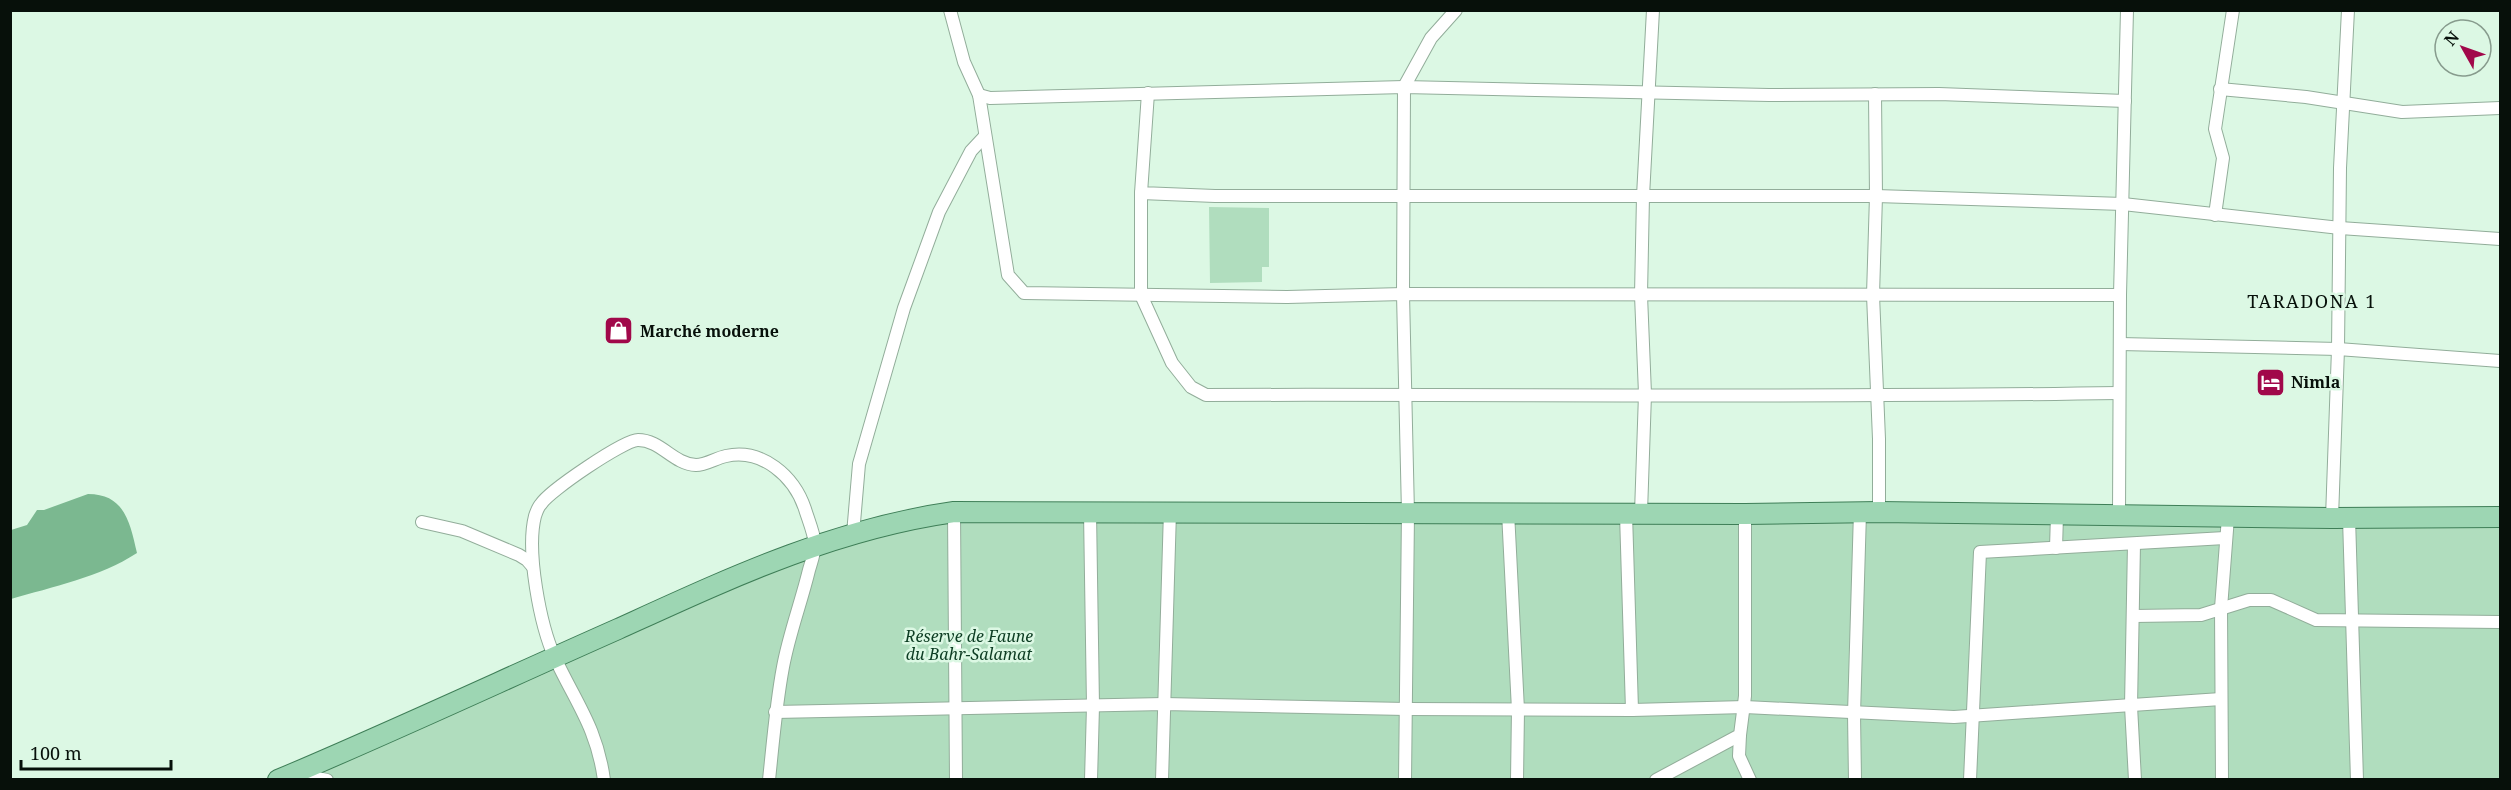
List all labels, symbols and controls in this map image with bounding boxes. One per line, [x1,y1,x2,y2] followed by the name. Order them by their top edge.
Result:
[2433,18,2493,78] north arrow
[2439,26,2464,50] text: N
[2247,289,2377,313] district label: TARADONA 1
[603,315,635,347] shop icon: Marché moderne
[640,320,779,342] place label: Marché moderne
[2254,366,2286,398] hotel icon: Nimla
[2291,371,2341,393] place label: Nimla
[904,625,1033,665] park label: Réserve de Faune du Bahr-Salamat
[21,733,171,771] scale bar
[30,741,82,765] text: 100 m

